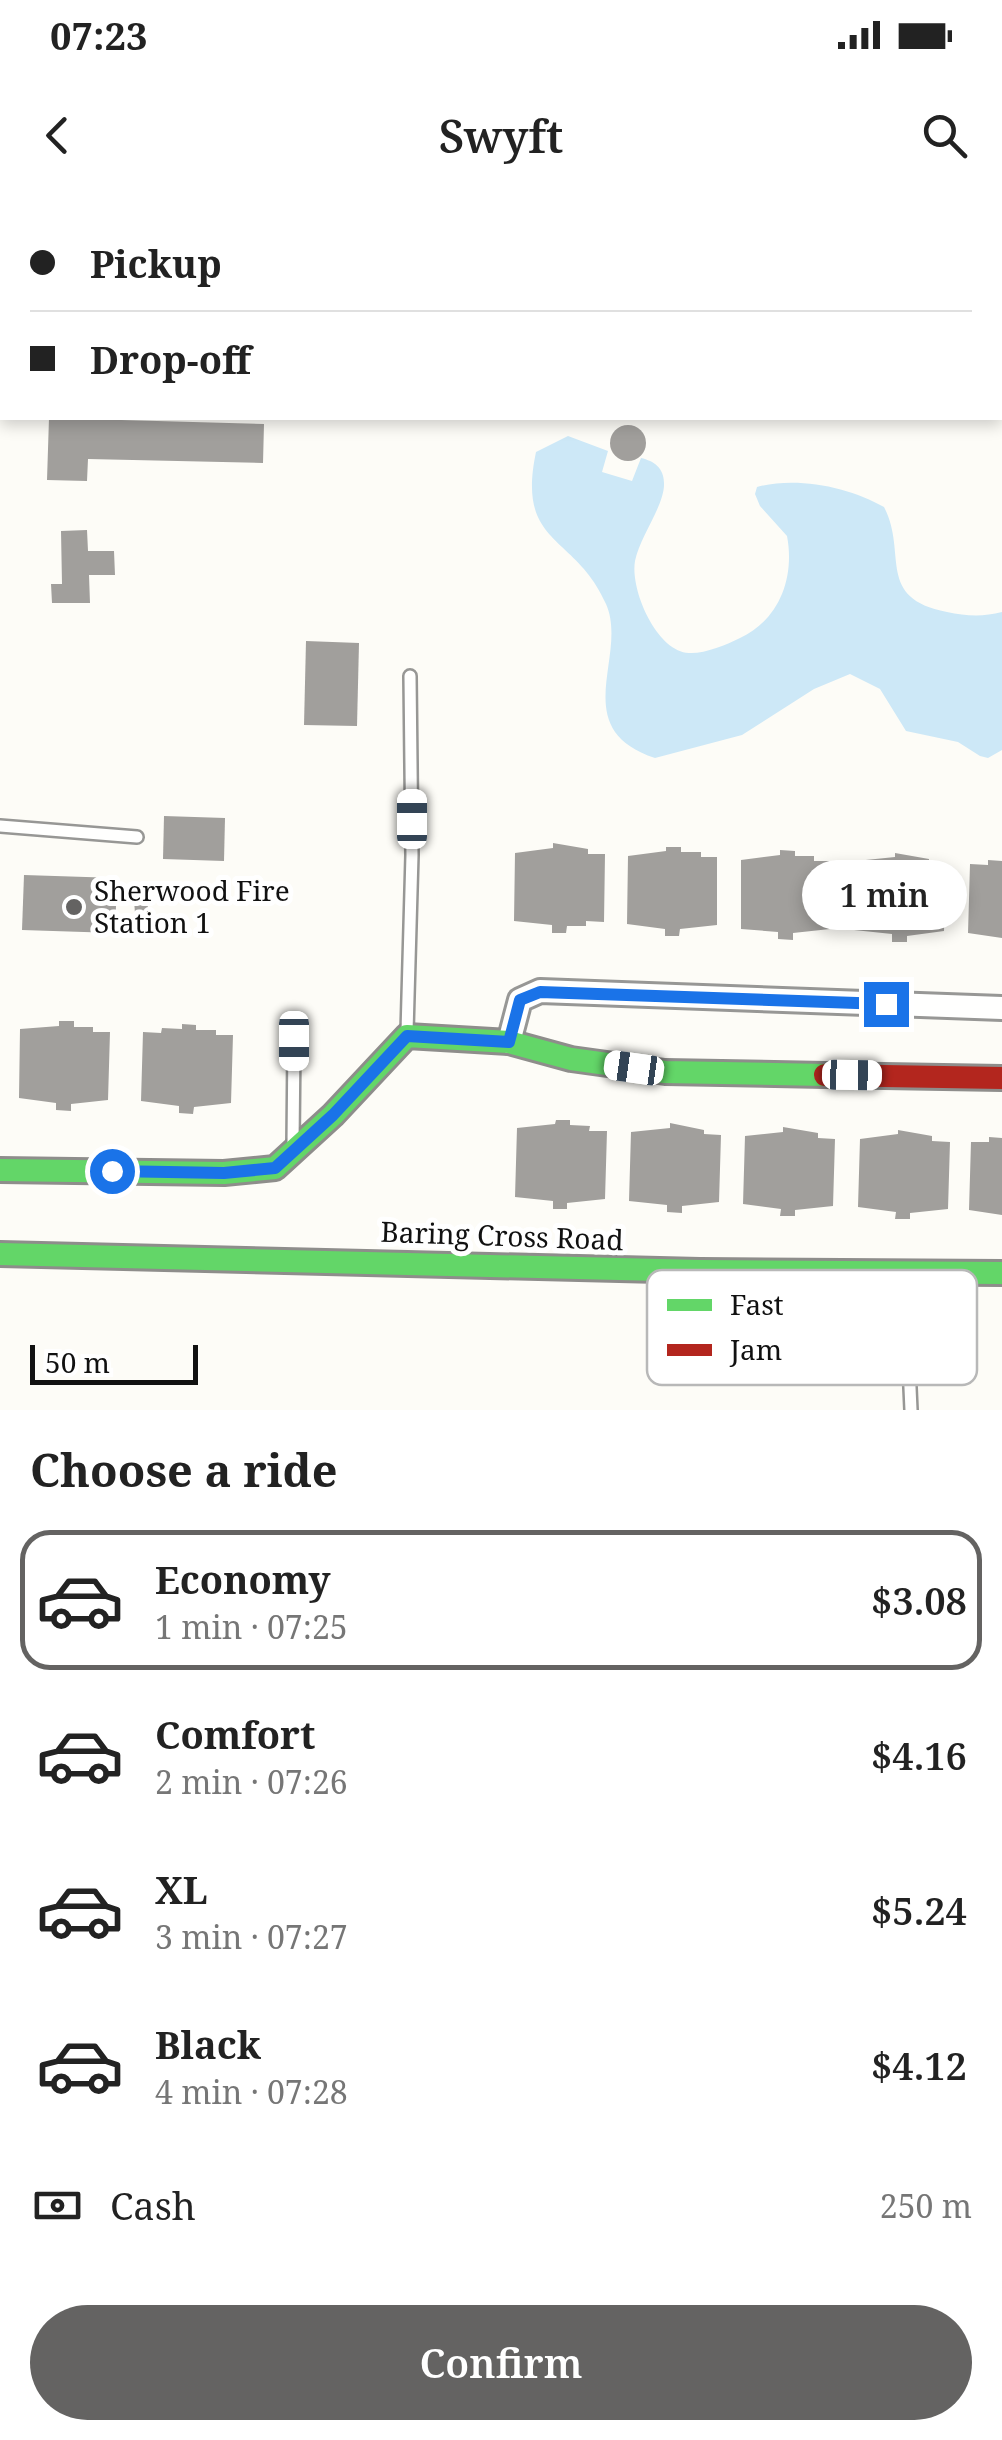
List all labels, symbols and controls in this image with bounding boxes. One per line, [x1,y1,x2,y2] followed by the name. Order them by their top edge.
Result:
[50,9,147,61] text: 07:23
[439,105,563,166] text: Swyft
[30,108,85,163] icon: back
[917,108,972,163] icon: search
[90,237,222,289] text: Pickup
[90,333,251,385] text: Drop-off
[397,789,427,849] car
[804,859,968,929] callout: 1 min
[94,871,290,941] place label: Sherwood Fire Station 1
[840,873,929,916] text: 1 min
[63,896,85,918] marker: Sherwood Fire Station 1
[864,982,909,1027] route end
[279,1011,309,1071] car
[602,1049,666,1087] car
[822,1059,882,1091] car
[90,1149,135,1194] route start
[380,1212,624,1258] street label: Baring Cross Road
[647,1270,977,1385] legend
[730,1285,784,1323] text: Fast
[729,1330,782,1368] text: Jam
[30,1340,198,1384] scale bar
[45,1343,110,1381] text: 50 m
[30,1439,338,1500] text: Choose a ride
[155,1553,331,1605] text: Economy
[35,1555,125,1645] icon: car
[871,1574,967,1626] text: $3.08
[155,1605,348,1648] text: 1 min · 07:25
[155,1708,315,1760] text: Comfort
[35,1710,125,1800] icon: car
[871,1729,967,1781] text: $4.16
[155,1760,348,1803] text: 2 min · 07:26
[155,1863,208,1915] text: XL
[35,1865,125,1955] icon: car
[871,1884,967,1936] text: $5.24
[155,1915,348,1958] text: 3 min · 07:27
[155,2018,261,2070] text: Black
[35,2020,125,2110] icon: car
[871,2039,967,2091] text: $4.12
[155,2070,348,2113] text: 4 min · 07:28
[30,2178,85,2233] icon: cash
[110,2179,196,2231] text: Cash
[880,2184,972,2227] text: 250 m
[30,2305,972,2420] button: Confirm

